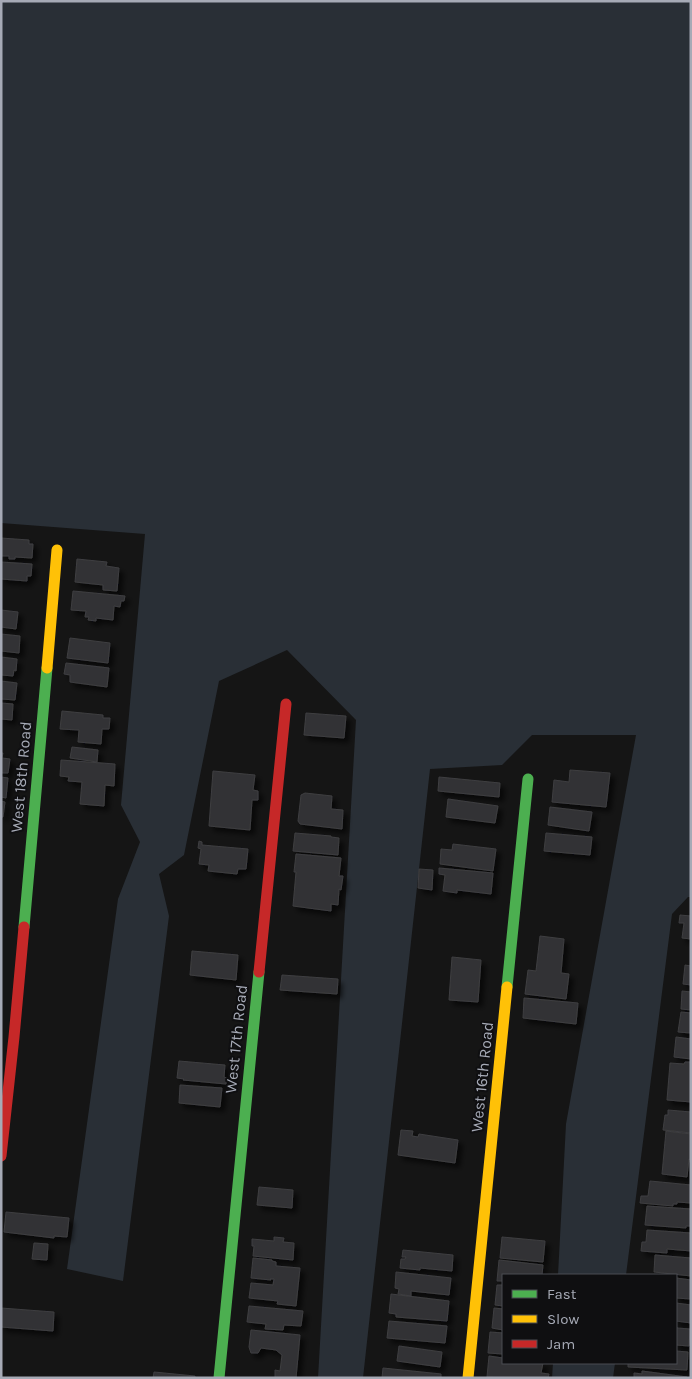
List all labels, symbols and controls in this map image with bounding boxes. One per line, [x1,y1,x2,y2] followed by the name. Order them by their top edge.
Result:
[7,721,35,833] street label: West 18th Road
[221,984,251,1094] street label: West 17th Road
[467,1021,497,1133] street label: West 16th Road
[502,1274,677,1364] legend
[547,1285,577,1303] text: Fast
[547,1310,579,1328] text: Slow
[547,1335,575,1353] text: Jam

